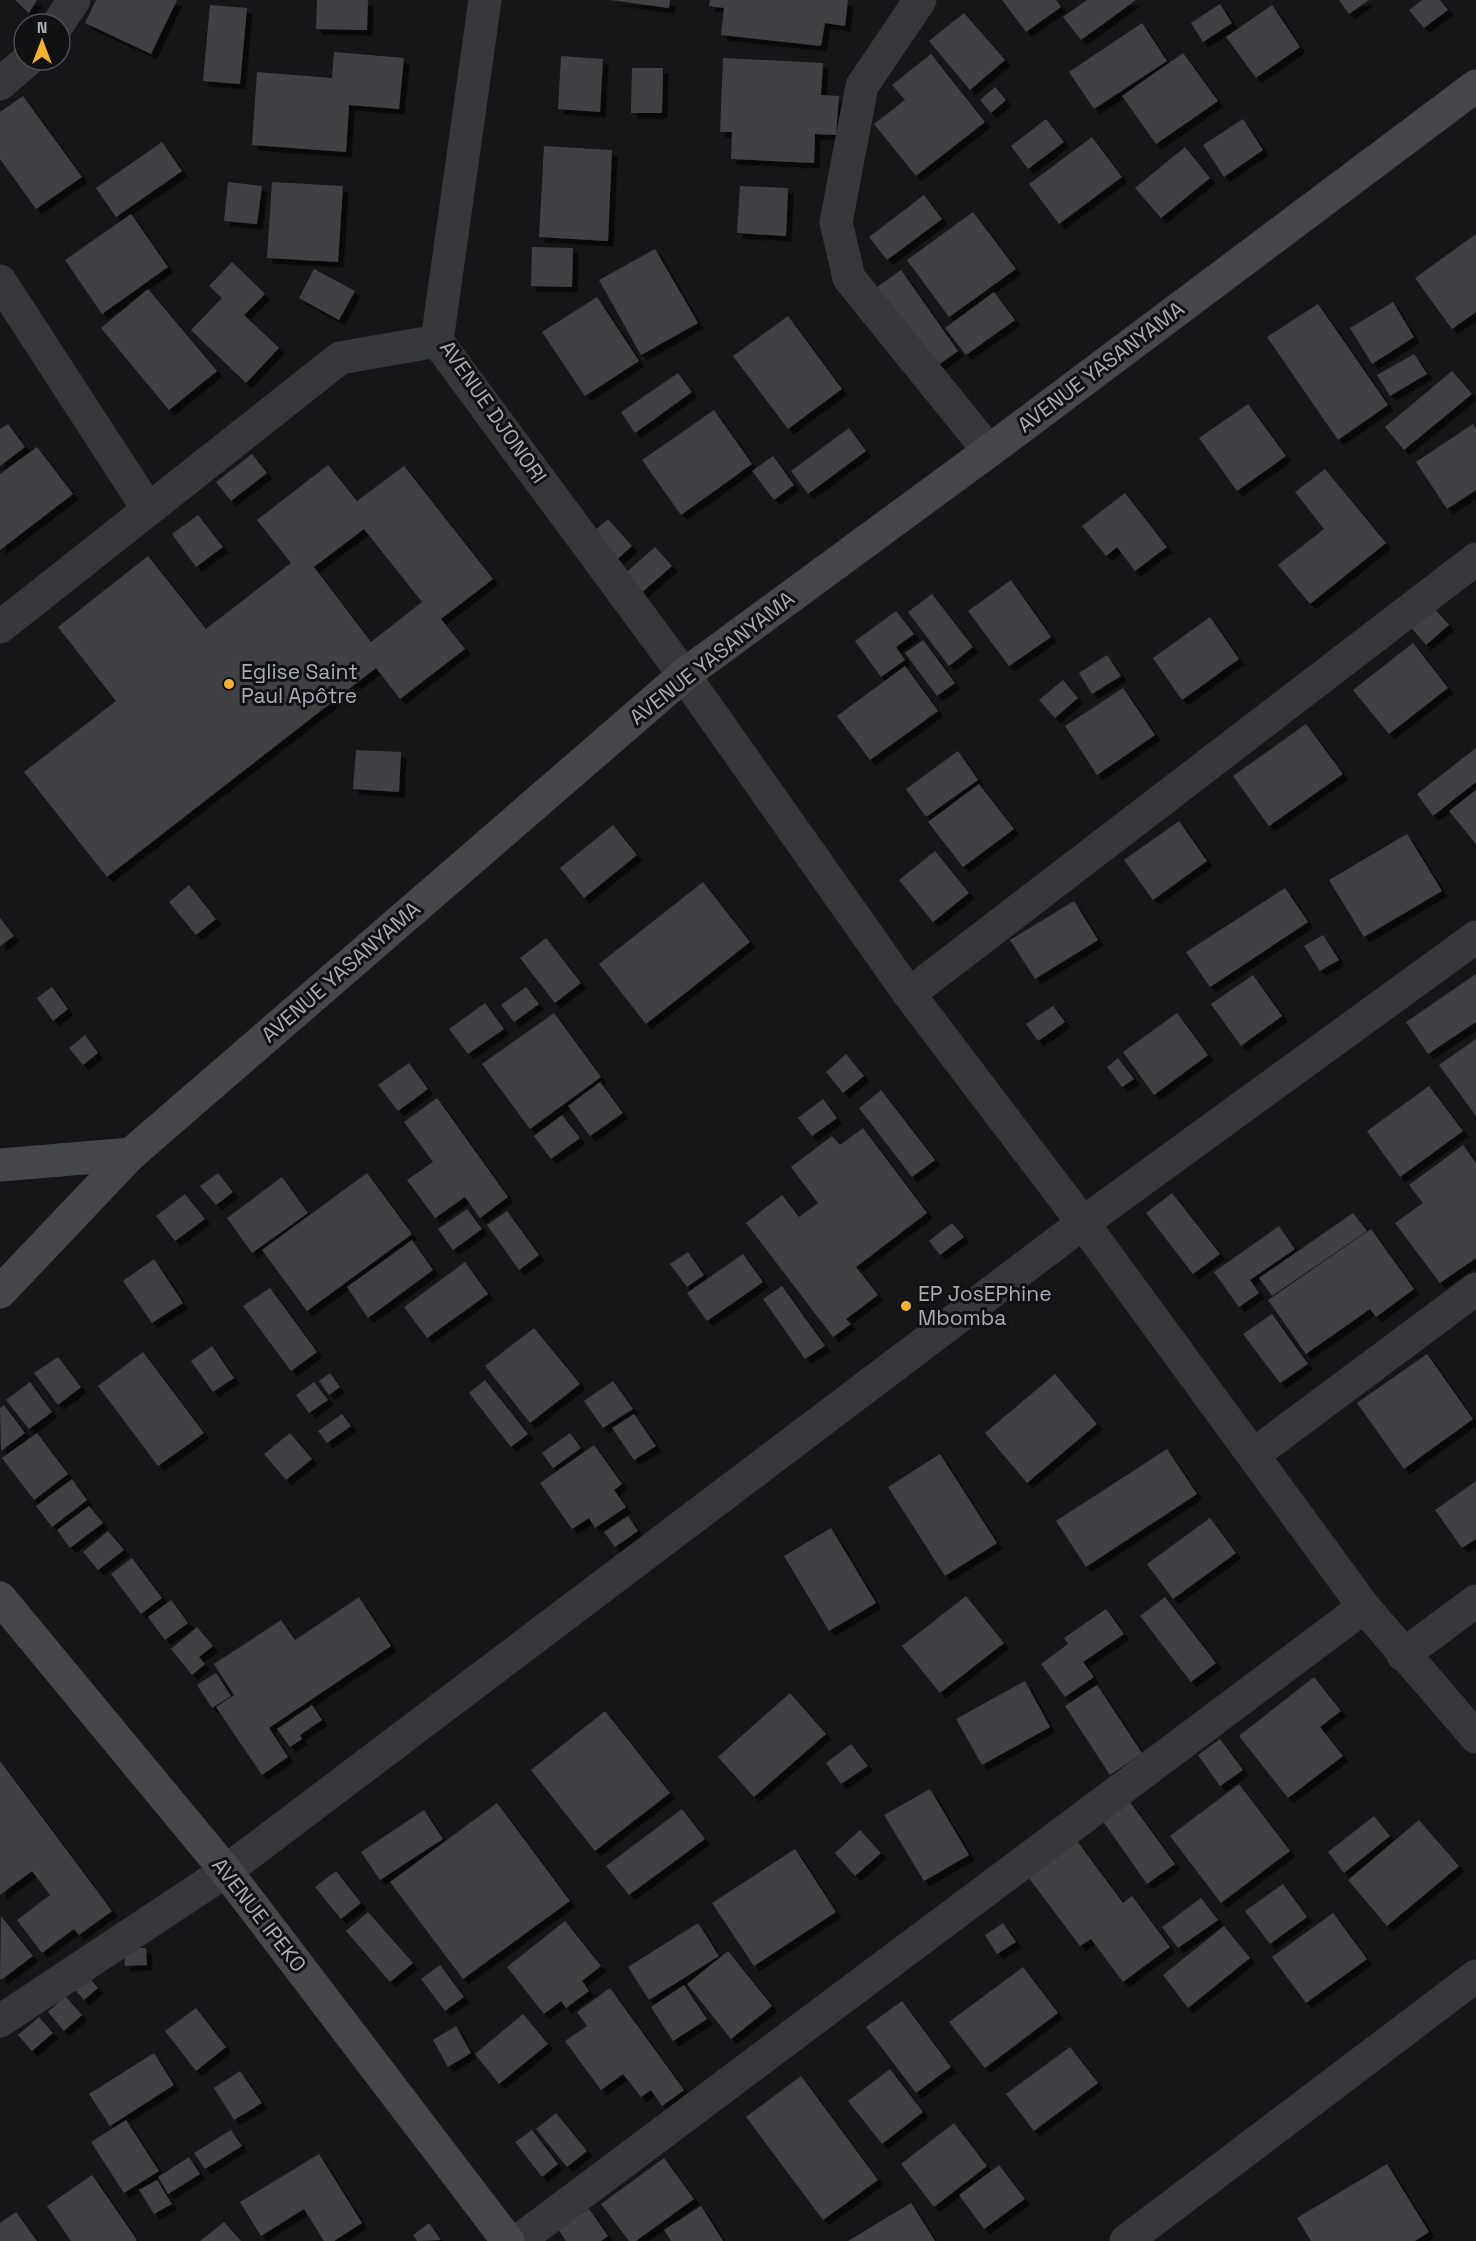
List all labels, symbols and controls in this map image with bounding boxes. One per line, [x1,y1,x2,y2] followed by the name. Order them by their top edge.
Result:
[12,12,72,72] north arrow
[37,17,47,38] text: N
[1012,295,1189,438] street label: AVENUE YASANYAMA
[434,335,553,489] street label: AVENUE DJONORI
[624,585,800,730] street label: AVENUE YASANYAMA
[241,658,358,709] place label: Eglise Saint Paul Apôtre
[222,677,236,691] marker: Eglise Saint Paul Apôtre
[256,895,426,1048] street label: AVENUE YASANYAMA
[918,1280,1052,1331] place label: EP JosEPhine Mbomba
[899,1299,913,1313] marker: EP JosEPhine Mbomba
[206,1852,312,1977] street label: AVENUE IPEKO

